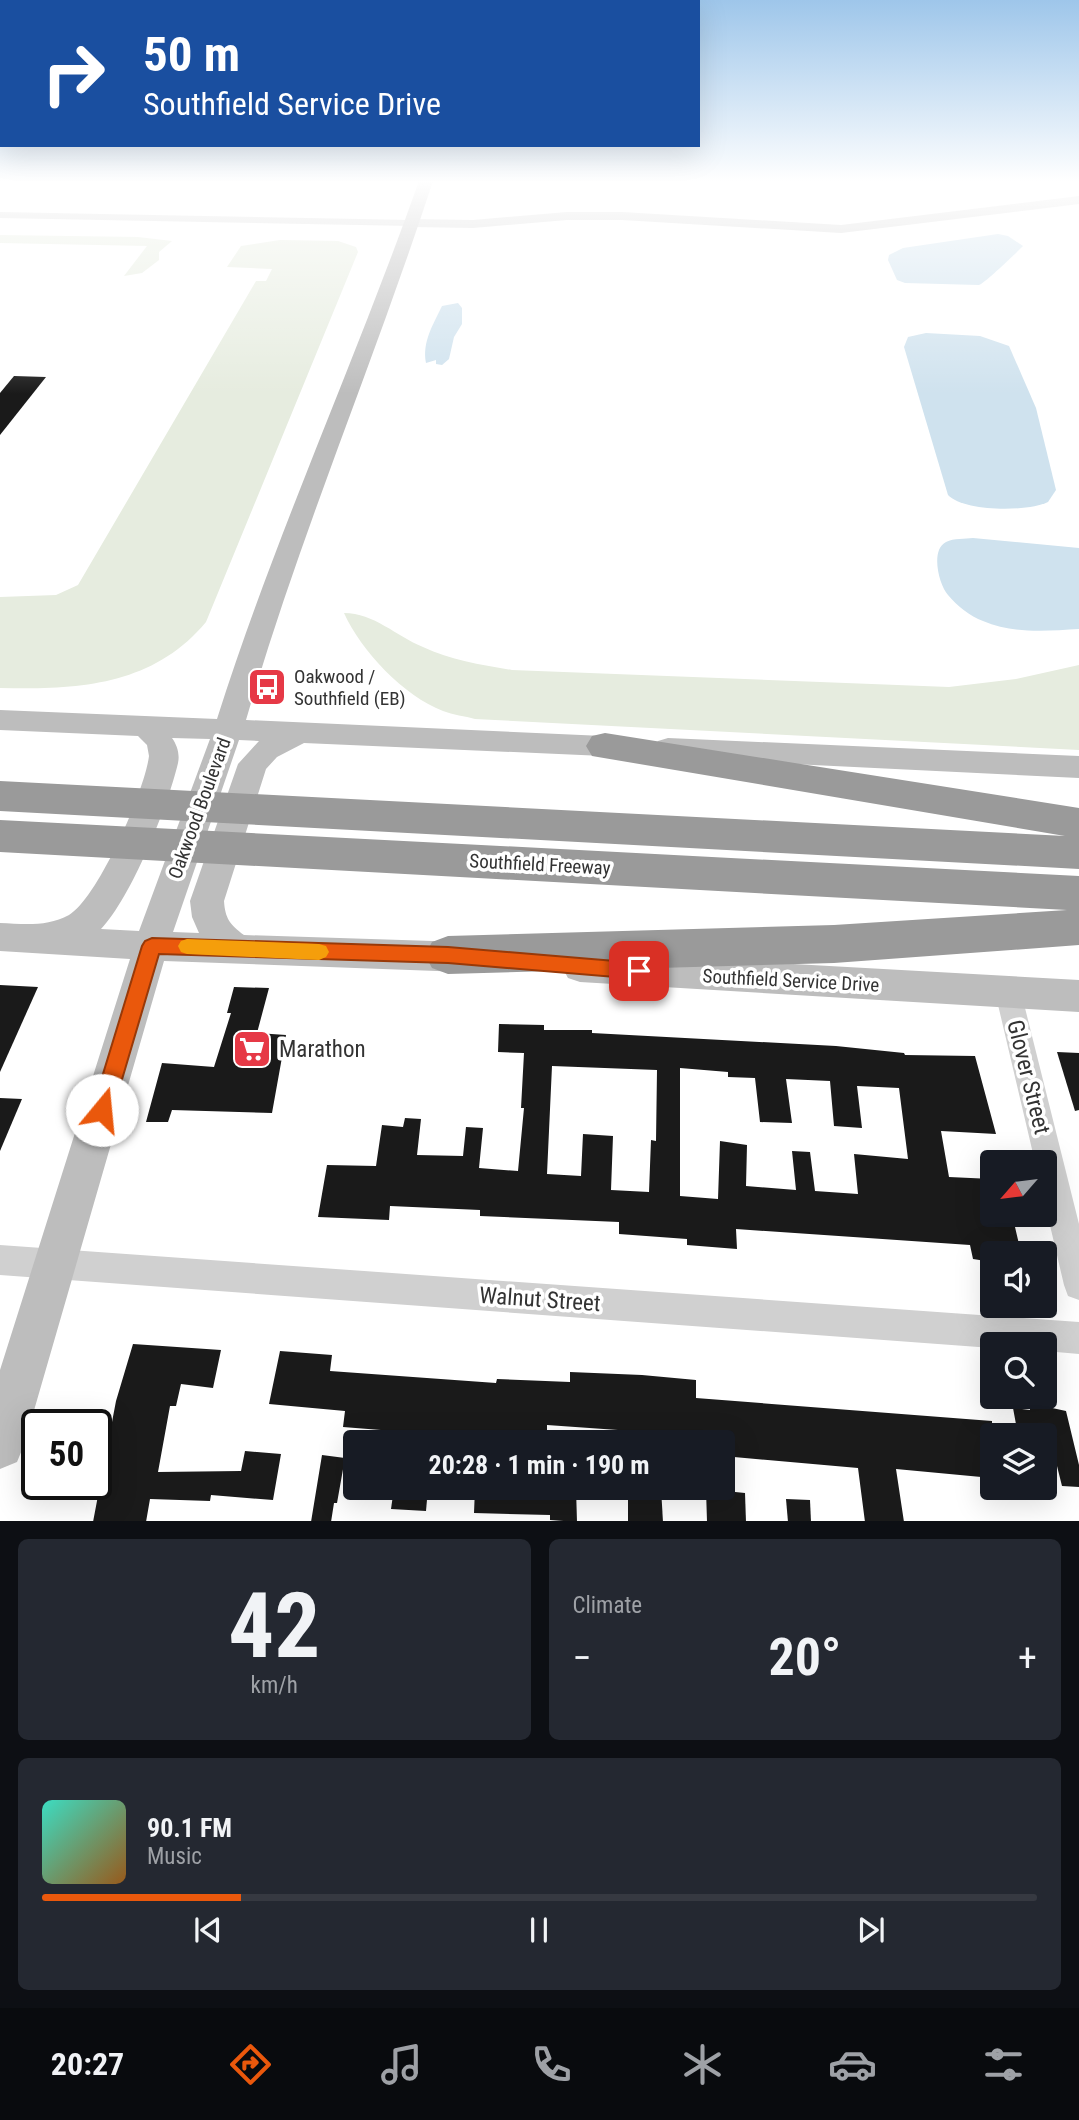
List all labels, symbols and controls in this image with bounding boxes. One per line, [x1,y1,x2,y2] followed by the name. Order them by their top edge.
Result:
[143,26,240,83] text: 50 m
[28,28,119,119] icon: right
[143,85,441,123] text: Southfield Service Drive
[294,665,406,710] place label: Oakwood / Southfield (EB)
[246,666,288,708] bus stop icon: Oakwood / Southfield (EB)
[163,734,236,882] street label: Oakwood Boulevard
[469,849,611,880] street label: Southfield Freeway
[609,941,669,1001] pin
[620,952,658,990] icon: arrive
[702,964,880,997] street label: Southfield Service Drive
[1001,1017,1056,1137] street label: Glover Street
[231,1028,273,1070] supermarket icon: Marathon
[279,1036,366,1063] place label: Marathon
[65,1073,139,1147] position arrow
[980,1150,1057,1227] north arrow
[980,1150,1057,1500] map controls
[980,1241,1057,1318] button: sound
[478,1282,602,1317] street label: Walnut Street
[980,1332,1057,1409] button: search
[21,1409,112,1500] speed limit sign: 50
[980,1423,1057,1500] button: layers
[429,1450,649,1480] text: 20:28 · 1 min · 190 m
[228,1573,320,1679] text: 42
[573,1592,642,1619] text: Climate
[768,1627,841,1688] text: 20°
[573,1636,592,1680] text: −
[1018,1636,1037,1680] text: +
[251,1672,298,1699] text: km/h
[147,1813,232,1843] text: 90.1 FM
[147,1843,202,1870] text: Music
[189,1911,227,1949] icon: previous
[520,1911,558,1949] icon: pause
[852,1911,890,1949] icon: next
[226,2040,275,2089] icon: directions
[377,2040,426,2089] icon: music
[527,2040,576,2089] icon: phone
[678,2040,727,2089] icon: climate
[828,2040,877,2089] icon: car
[979,2040,1028,2089] icon: filters
[51,2045,124,2083] text: 20:27

